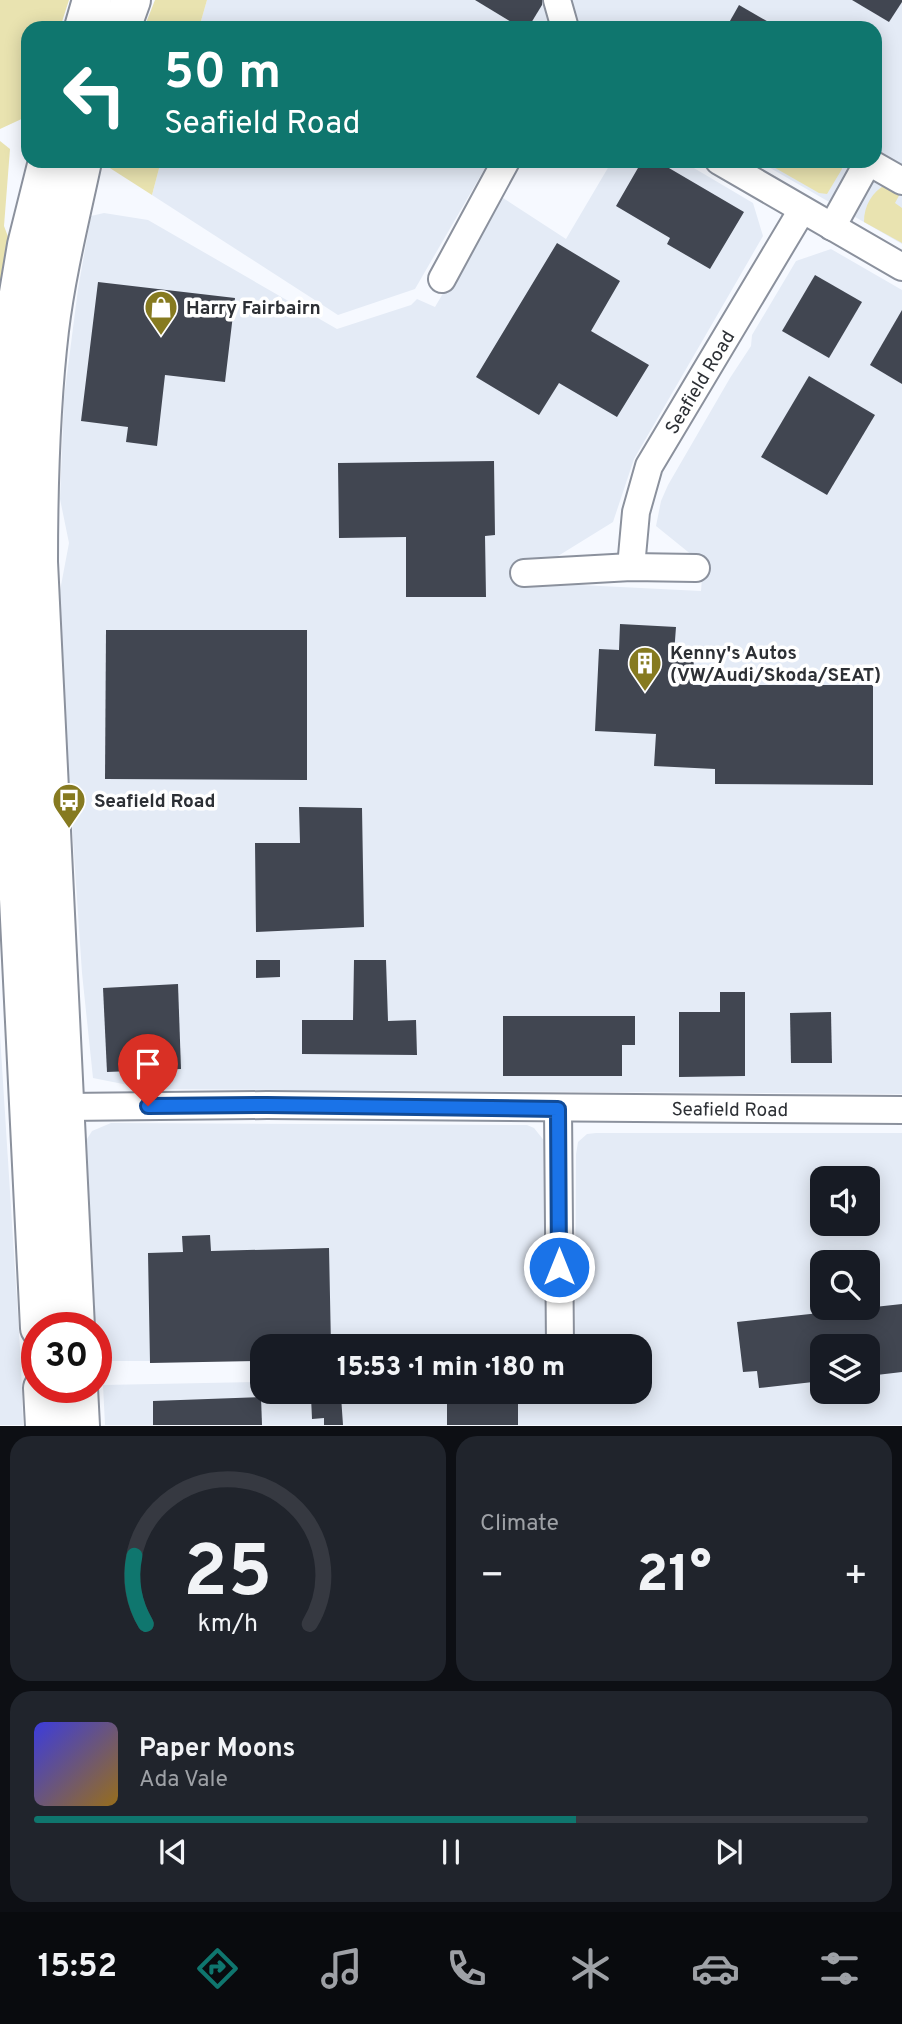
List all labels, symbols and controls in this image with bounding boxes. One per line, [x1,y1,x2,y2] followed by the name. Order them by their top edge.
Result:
[164,44,281,106] text: 50 m
[49,49,140,140] icon: left
[164,105,360,145] text: Seafield Road
[142,288,180,337] shop icon: Harry Fairbairn
[186,297,321,321] place label: Harry Fairbairn
[661,327,741,439] street label: Seafield Road
[670,642,881,688] place label: Kenny's Autos (VW/Audi/Skoda/SEAT)
[626,644,664,693] building icon: Kenny's Autos (VW/Audi/Skoda/SEAT)
[50,781,88,830] bus stop icon: Seafield Road
[94,790,215,814] place label: Seafield Road
[118,1034,178,1106] pin
[129,1045,167,1083] icon: arrive
[672,1098,788,1123] street label: Seafield Road
[810,1166,880,1404] map controls
[810,1166,880,1236] button: sound
[522,1230,596,1304] position arrow
[810,1250,880,1320] button: search
[21,1312,112,1403] speed limit sign: 30
[810,1334,880,1404] button: layers
[337,1352,565,1385] text: 15:53 · 1 min · 180 m
[480,1510,559,1539] text: Climate
[184,1531,273,1623] text: 25
[637,1544,711,1610] text: 21°
[480,1553,505,1602] text: −
[843,1553,868,1602] text: +
[198,1609,258,1641] text: km/h
[139,1733,295,1766] text: Paper Moons
[139,1766,228,1795] text: Ada Vale
[154,1833,192,1871] icon: previous
[432,1833,470,1871] icon: pause
[710,1833,748,1871] icon: next
[193,1944,242,1993] icon: directions
[317,1944,366,1993] icon: music
[442,1944,491,1993] icon: phone
[566,1944,615,1993] icon: climate
[691,1944,740,1993] icon: car
[815,1944,864,1993] icon: filters
[38,1948,117,1988] text: 15:52

